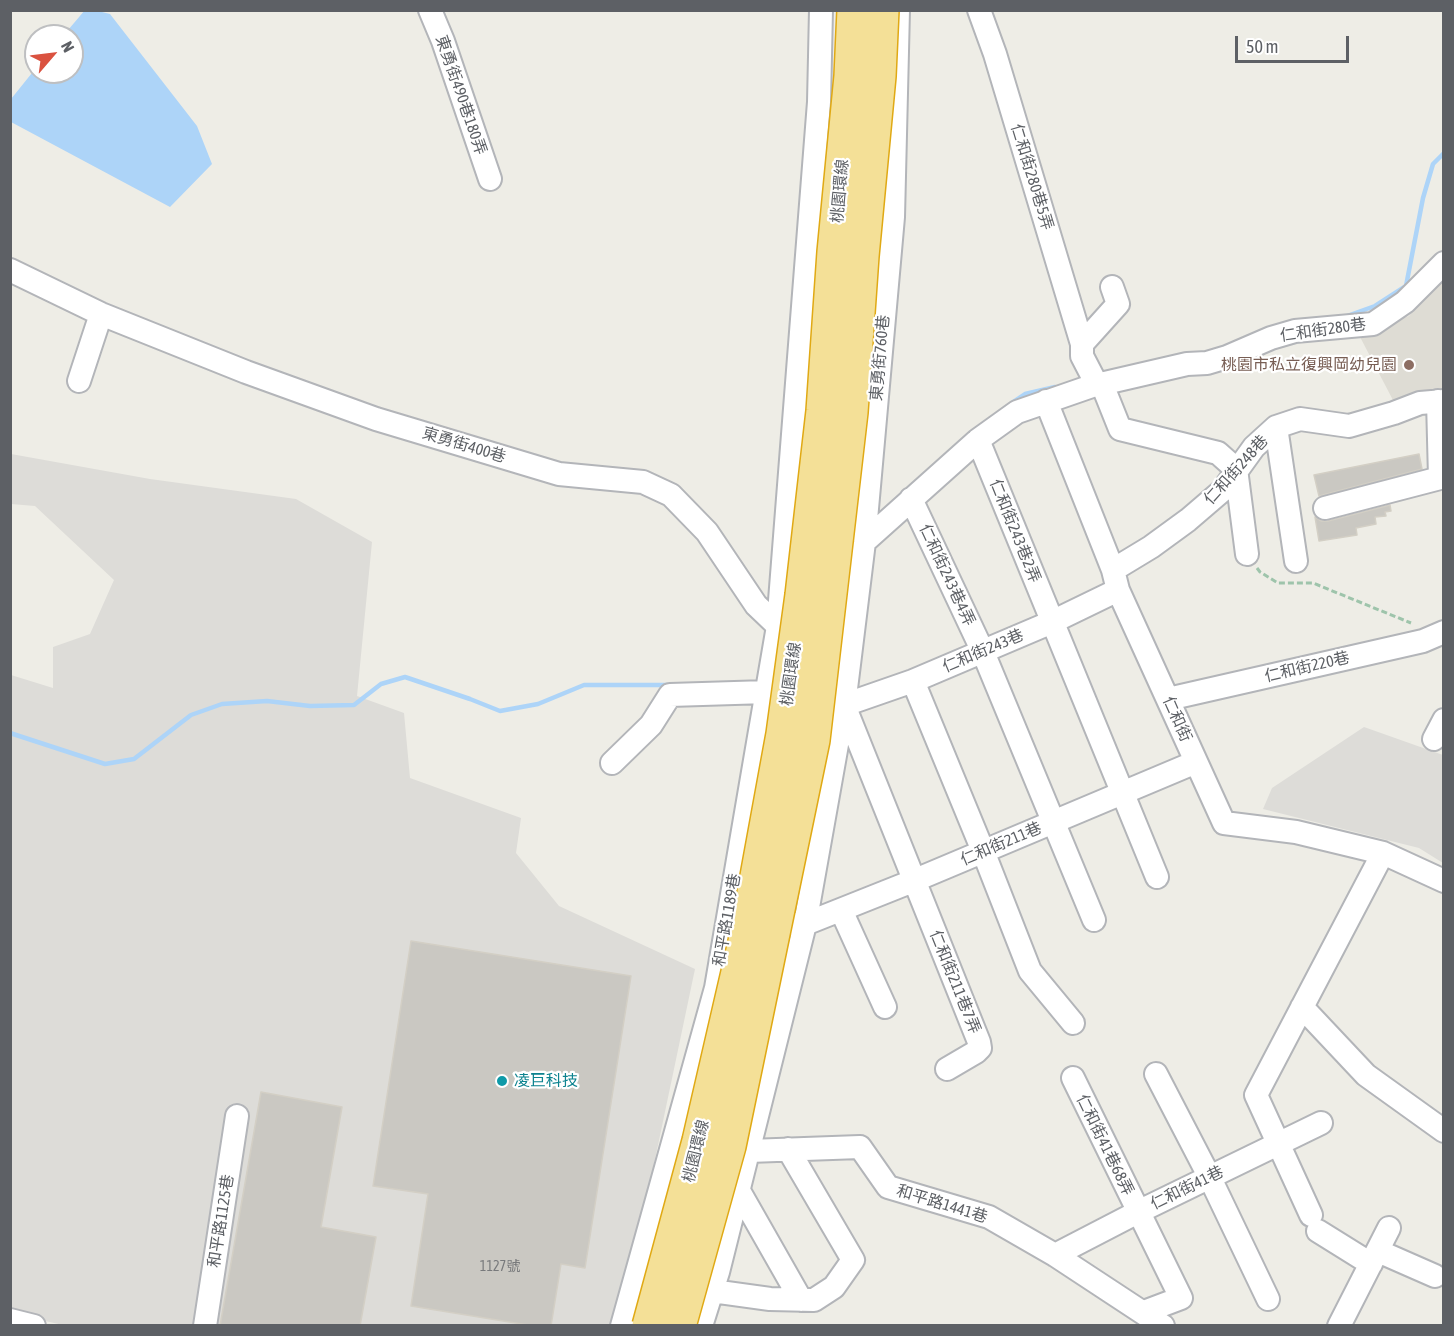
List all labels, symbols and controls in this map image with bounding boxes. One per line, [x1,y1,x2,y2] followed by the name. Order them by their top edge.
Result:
[24,24,84,84] north arrow
[1238,24,1352,62] scale bar
[432,33,490,157] street label: 東勇街490巷180弄
[1246,36,1278,57] text: 50 m
[58,38,78,55] text: N
[1007,122,1057,232] street label: 仁和街280巷5弄
[828,158,852,224] street label: 桃園環線
[867,314,893,402] street label: 東勇街760巷
[1279,314,1367,346] street label: 仁和街280巷
[1221,355,1397,375] place label: 桃園市私立復興岡幼兒園
[1402,358,1416,372] marker: 桃園市私立復興岡幼兒園
[420,423,508,467] street label: 東勇街400巷
[1200,431,1272,509] street label: 仁和街248巷
[985,476,1045,586] street label: 仁和街243巷2弄
[915,521,979,629] street label: 仁和街243巷4弄
[939,625,1027,677] street label: 仁和街243巷
[777,641,805,707] street label: 桃園環線
[1263,648,1351,686] street label: 仁和街220巷
[1158,693,1196,745] street label: 仁和街
[957,818,1045,870] street label: 仁和街211巷
[709,872,745,968] street label: 和平路1189巷
[925,927,985,1037] street label: 仁和街211巷7弄
[514,1071,578,1091] place label: 凌巨科技
[495,1074,509,1088] marker: 凌巨科技
[1072,1091,1138,1199] street label: 仁和街41巷68弄
[679,1118,713,1184] street label: 桃園環線
[1147,1162,1227,1214] street label: 仁和街41巷
[204,1173,238,1269] street label: 和平路1125巷
[894,1181,990,1227] street label: 和平路1441巷
[480,1259,520,1275] house number: 1127號

